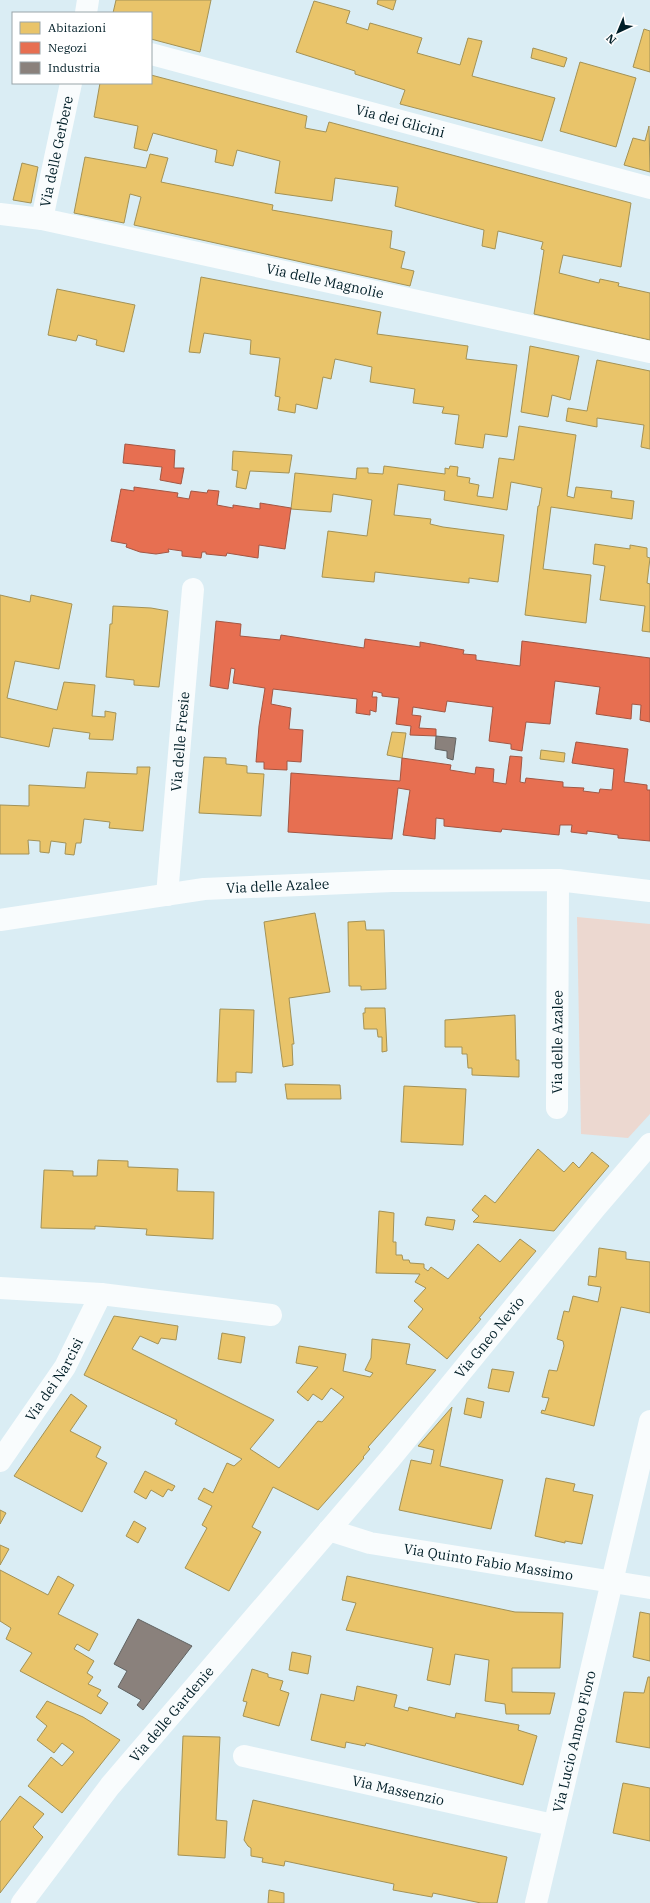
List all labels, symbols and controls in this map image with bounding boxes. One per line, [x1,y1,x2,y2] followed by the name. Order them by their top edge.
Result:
[12,12,152,84] legend
[598,12,638,52] north arrow
[48,20,106,35] text: Abitazioni
[603,31,619,47] text: N
[48,40,87,55] text: Negozi
[48,60,101,75] text: Industria
[36,94,77,209] street label: Via delle Gerbere
[353,100,447,142] street label: Via dei Glicini
[264,259,386,303] street label: Via delle Magnolie
[167,691,193,792] street label: Via delle Fresie
[226,875,330,897] street label: Via delle Azalee
[548,990,567,1094] street label: Via delle Azalee
[451,1293,528,1382] street label: Via Gneo Nevio
[21,1335,87,1425] street label: Via dei Narcisi
[402,1540,575,1585] street label: Via Quinto Fabio Massimo
[125,1662,218,1766] street label: Via delle Gardenie
[549,1669,600,1814] street label: Via Lucio Anneo Floro
[350,1771,446,1809] street label: Via Massenzio

